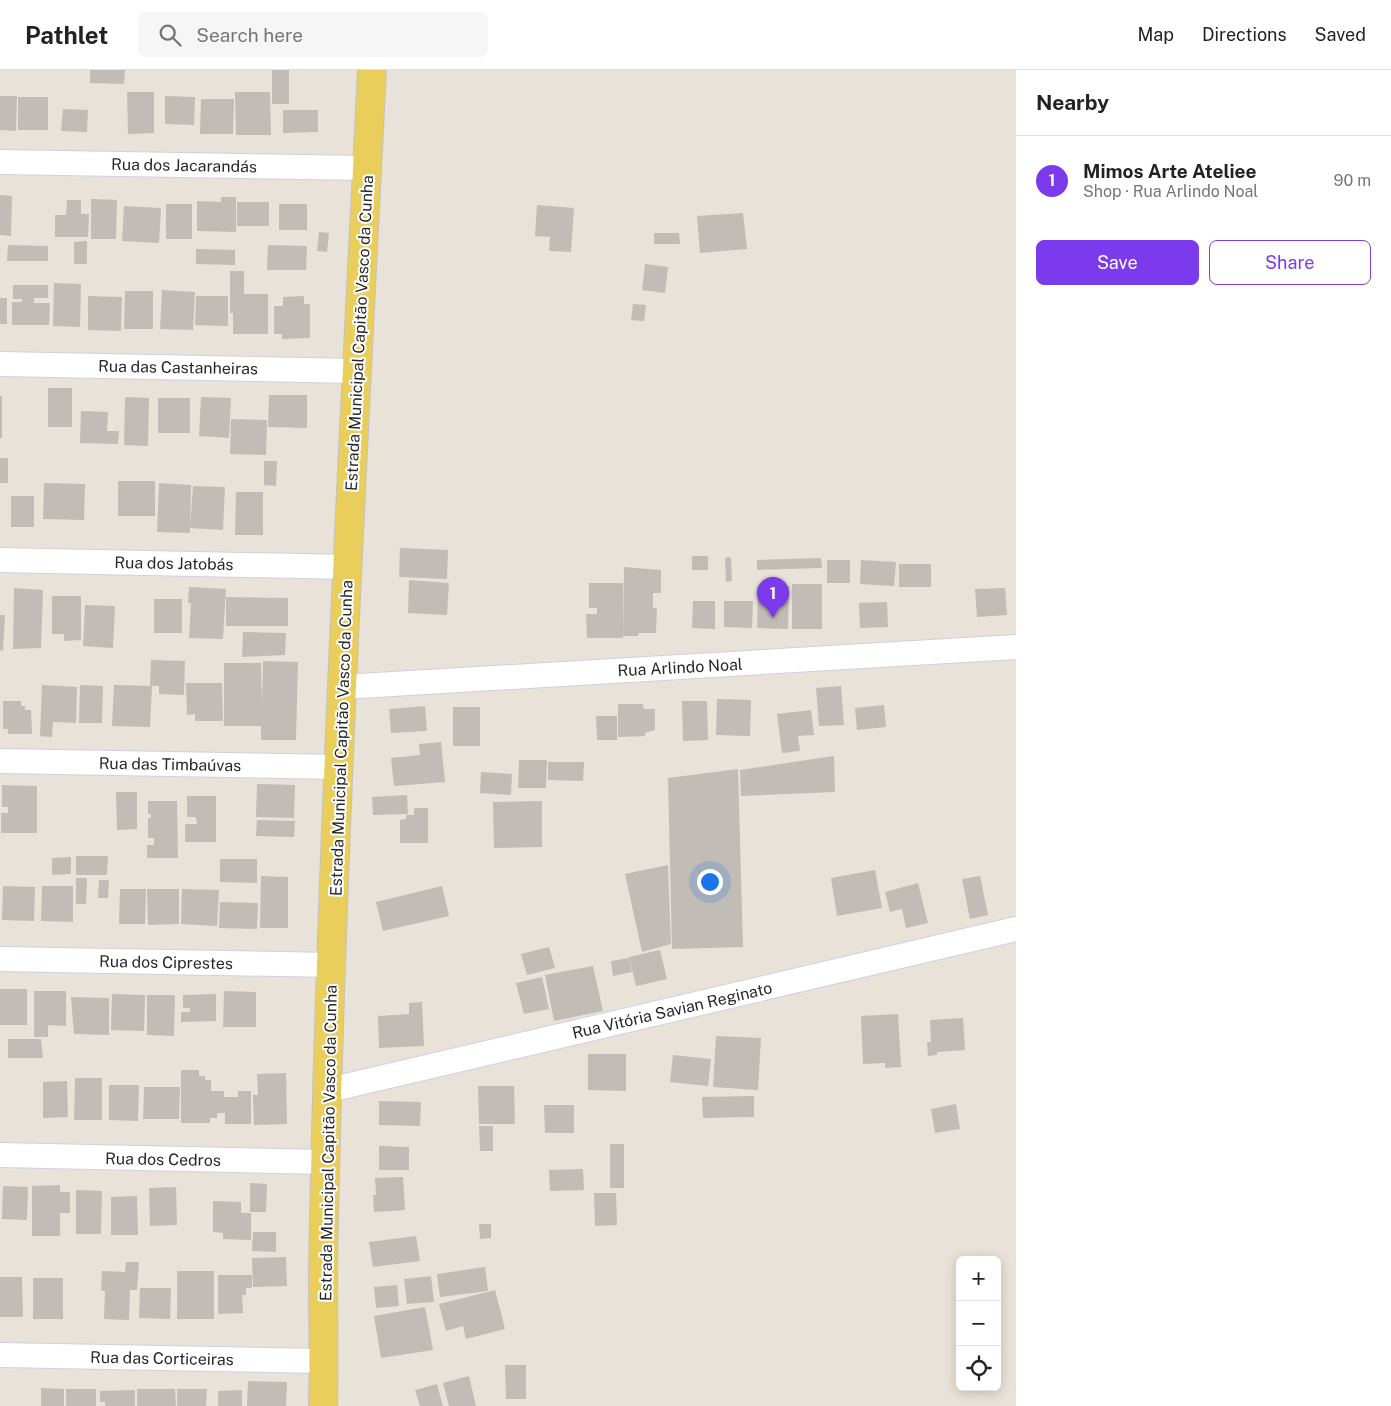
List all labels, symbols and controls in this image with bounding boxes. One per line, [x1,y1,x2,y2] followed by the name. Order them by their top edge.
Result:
[138,12,488,57] search box
[25,21,108,49] text: Pathlet
[156,21,184,49] icon: search
[196,24,303,46] text: Search here
[1137,24,1174,45] text: Map
[1202,24,1287,45] text: Directions
[1315,24,1366,45] text: Saved
[1036,90,1109,115] text: Nearby
[111,155,257,176] street label: Rua dos Jacarandás
[1083,160,1257,182] text: Mimos Arte Ateliee
[1049,171,1055,190] text: 1
[1334,171,1371,190] text: 90 m
[342,175,377,491] street label: Estrada Municipal Capitão Vasco da Cunha
[1083,182,1258,201] text: Shop · Rua Arlindo Noal
[1036,240,1199,285] button: Save
[1209,240,1371,285] button: Share
[98,357,258,378] street label: Rua das Castanheiras
[114,553,234,574] street label: Rua dos Jatobás
[757,577,789,618] pin: 1
[326,580,357,896] street label: Estrada Municipal Capitão Vasco da Cunha
[617,655,743,680] street label: Rua Arlindo Noal
[99,754,241,775] street label: Rua das Timbaúvas
[697,869,723,895] your location
[99,952,233,973] street label: Rua dos Ciprestes
[570,978,774,1043] street label: Rua Vitória Savian Reginato
[316,985,341,1301] street label: Estrada Municipal Capitão Vasco da Cunha
[105,1149,221,1170] street label: Rua dos Cedros
[956,1256,1001,1391] map controls
[956,1256,1001,1301] button: +
[956,1301,1001,1346] button: −
[956,1346,1001,1391] button: locate
[90,1348,234,1369] street label: Rua das Corticeiras

